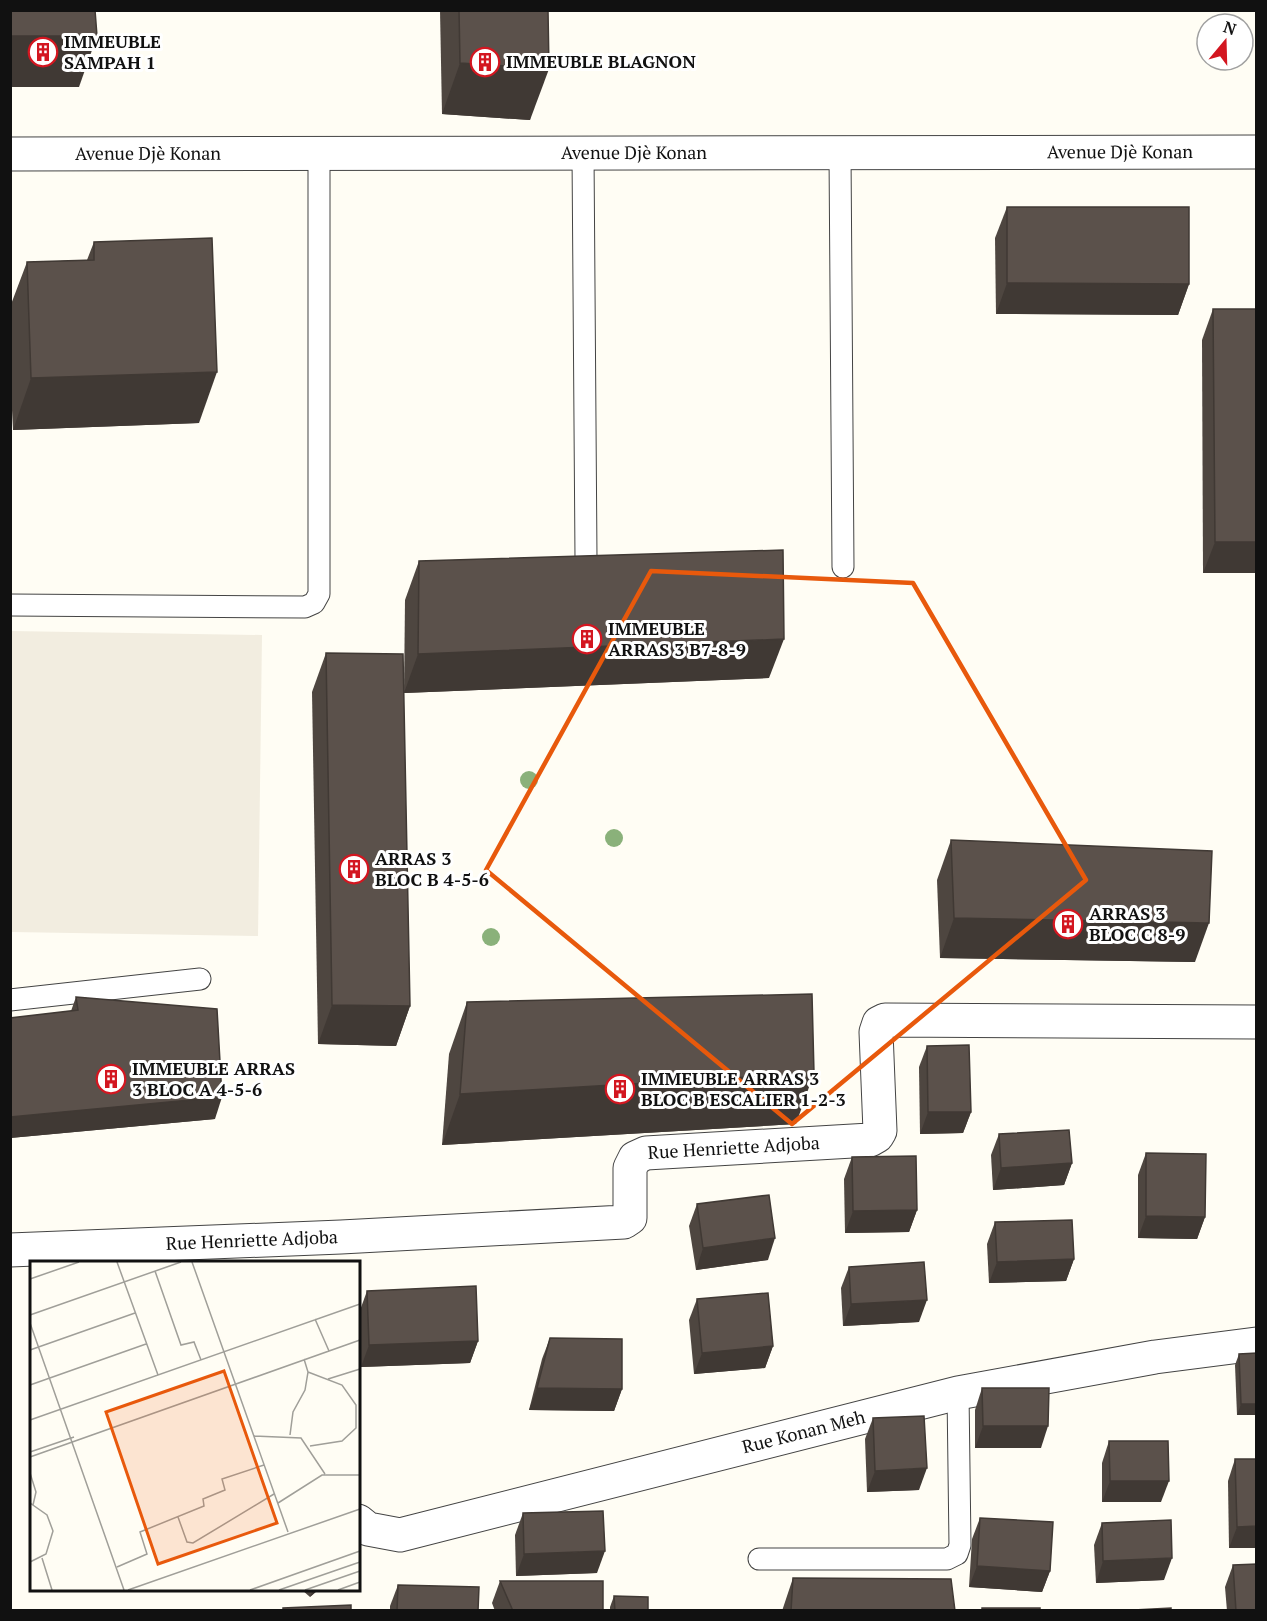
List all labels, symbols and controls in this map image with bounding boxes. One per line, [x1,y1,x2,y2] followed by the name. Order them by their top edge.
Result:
[1195,12,1255,72] north arrow
[1221,15,1239,40] text: N
[64,29,161,74] place label: IMMEUBLE SAMPAH 1
[27,36,59,68] building icon: IMMEUBLE SAMPAH 1
[469,46,501,78] building icon: IMMEUBLE BLAGNON
[506,49,696,73] place label: IMMEUBLE BLAGNON
[1047,139,1193,163] street label: Avenue Djè Konan
[561,140,707,164] street label: Avenue Djè Konan
[75,141,221,165] street label: Avenue Djè Konan
[608,616,746,661] place label: IMMEUBLE ARRAS 3 B7-8-9
[571,623,603,655] building icon: IMMEUBLE ARRAS 3 B7-8-9
[375,846,489,891] place label: ARRAS 3 BLOC B 4-5-6
[338,853,370,885] building icon: ARRAS 3 BLOC B 4-5-6
[1089,901,1185,946] place label: ARRAS 3 BLOC C 8-9
[1052,908,1084,940] building icon: ARRAS 3 BLOC C 8-9
[132,1056,295,1101] place label: IMMEUBLE ARRAS 3 BLOC A 4-5-6
[95,1063,127,1095] building icon: IMMEUBLE ARRAS 3 BLOC A 4-5-6
[641,1066,846,1111] place label: IMMEUBLE ARRAS 3 BLOC B ESCALIER 1-2-3
[604,1073,636,1105] building icon: IMMEUBLE ARRAS 3 BLOC B ESCALIER 1-2-3
[647,1130,820,1164] street label: Rue Henriette Adjoba
[165,1224,338,1255] street label: Rue Henriette Adjoba
[30,1261,360,1591] inset map
[739,1404,868,1458] street label: Rue Konan Meh

